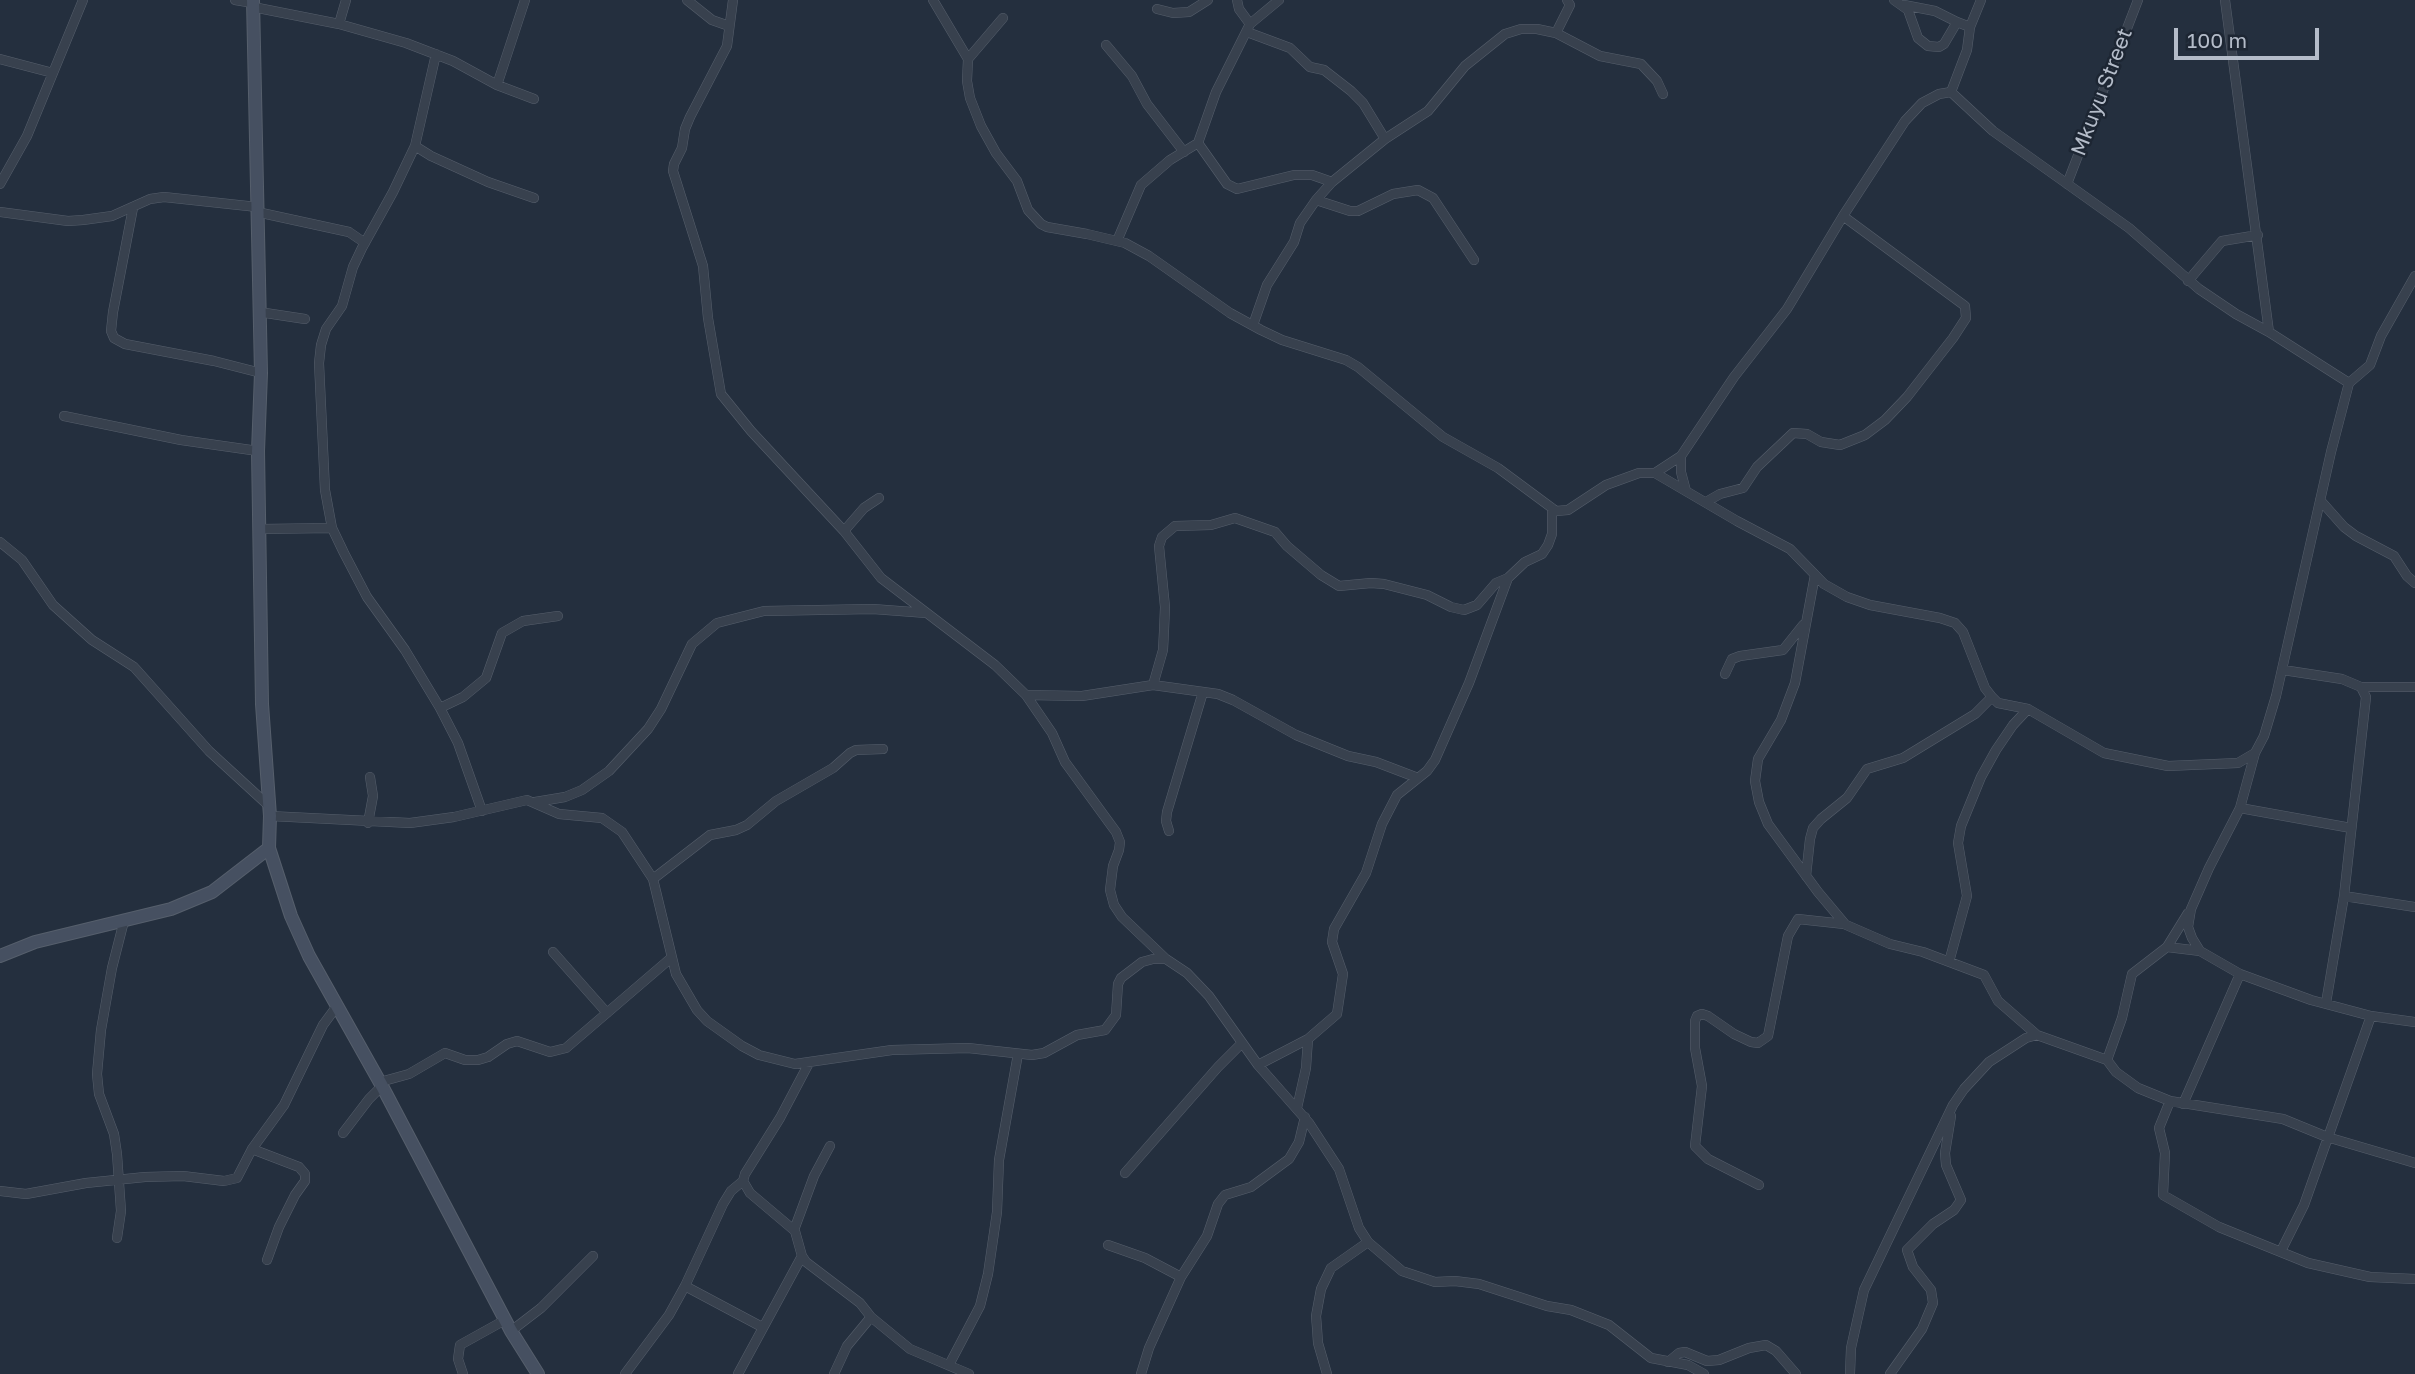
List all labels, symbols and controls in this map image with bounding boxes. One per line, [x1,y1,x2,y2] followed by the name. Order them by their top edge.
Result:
[2177,14,2322,58] scale bar
[2066,25,2138,159] street label: Mkuyu Street
[2187,27,2247,53] text: 100 m

